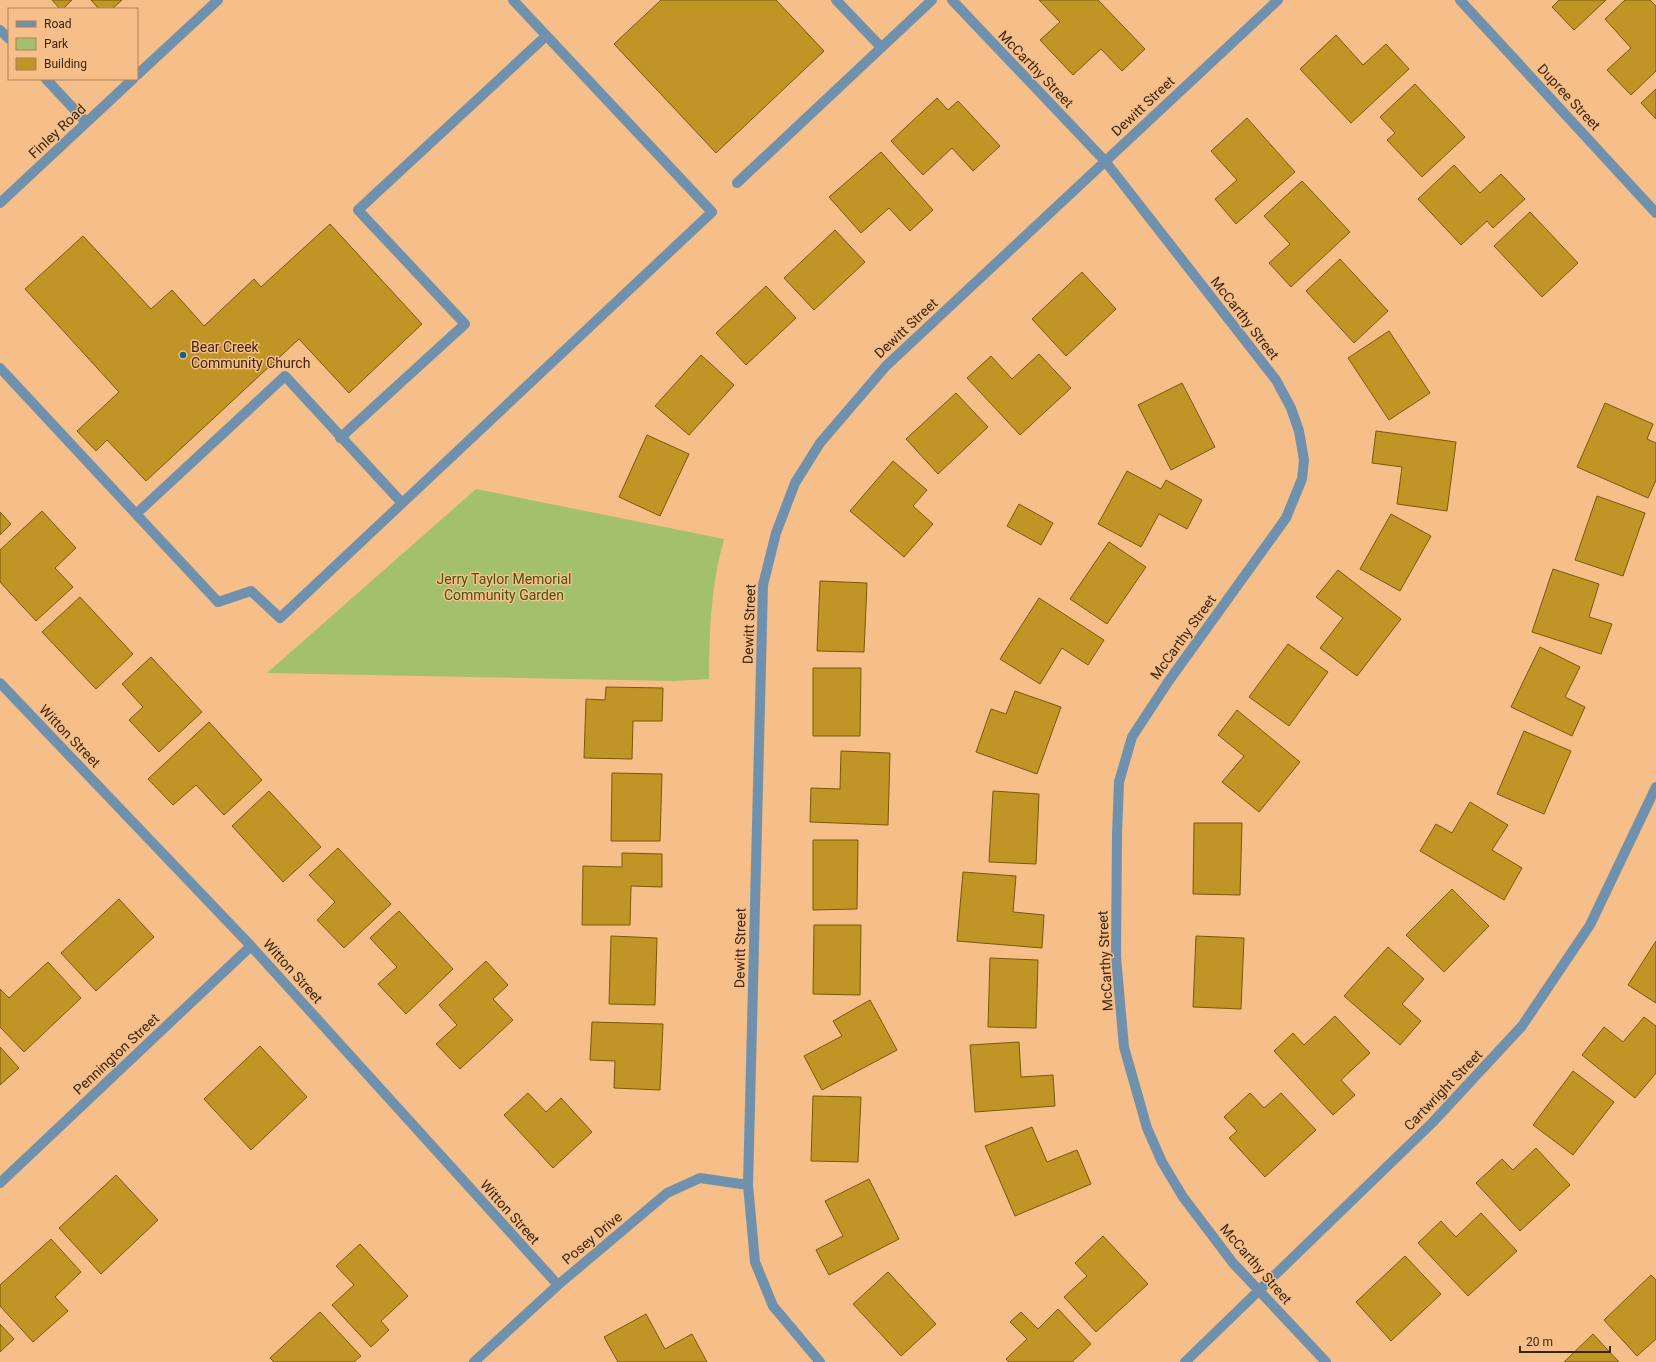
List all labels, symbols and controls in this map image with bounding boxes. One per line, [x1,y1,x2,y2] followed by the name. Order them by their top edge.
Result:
[8,8,138,80] legend
[44,17,72,31] text: Road
[995,27,1077,111] street label: McCarthy Street
[44,37,69,51] text: Park
[44,57,87,71] text: Building
[1534,61,1604,134] street label: Dupree Street
[1108,73,1178,139] street label: Dewitt Street
[25,101,89,161] street label: Finley Road
[1208,273,1283,363] street label: McCarthy Street
[871,295,941,361] street label: Dewitt Street
[191,339,310,371] place label: Bear Creek Community Church
[178,350,188,360] marker: Bear Creek Community Church
[437,571,571,603] park label: Jerry Taylor Memorial Community Garden
[740,583,758,664] street label: Dewitt Street
[1147,591,1219,682] street label: McCarthy Street
[36,701,104,771] street label: Witton Street
[731,907,749,988] street label: Dewitt Street
[1094,910,1116,1012] street label: McCarthy Street
[260,936,326,1007] street label: Witton Street
[70,1010,162,1098] street label: Pennington Street
[1401,1046,1486,1134] street label: Cartwright Street
[477,1177,543,1248] street label: Witton Street
[559,1208,625,1268] street label: Posey Drive
[1217,1221,1295,1308] street label: McCarthy Street
[1520,1328,1610,1354] scale bar
[1526,1335,1553,1349] text: 20 m

